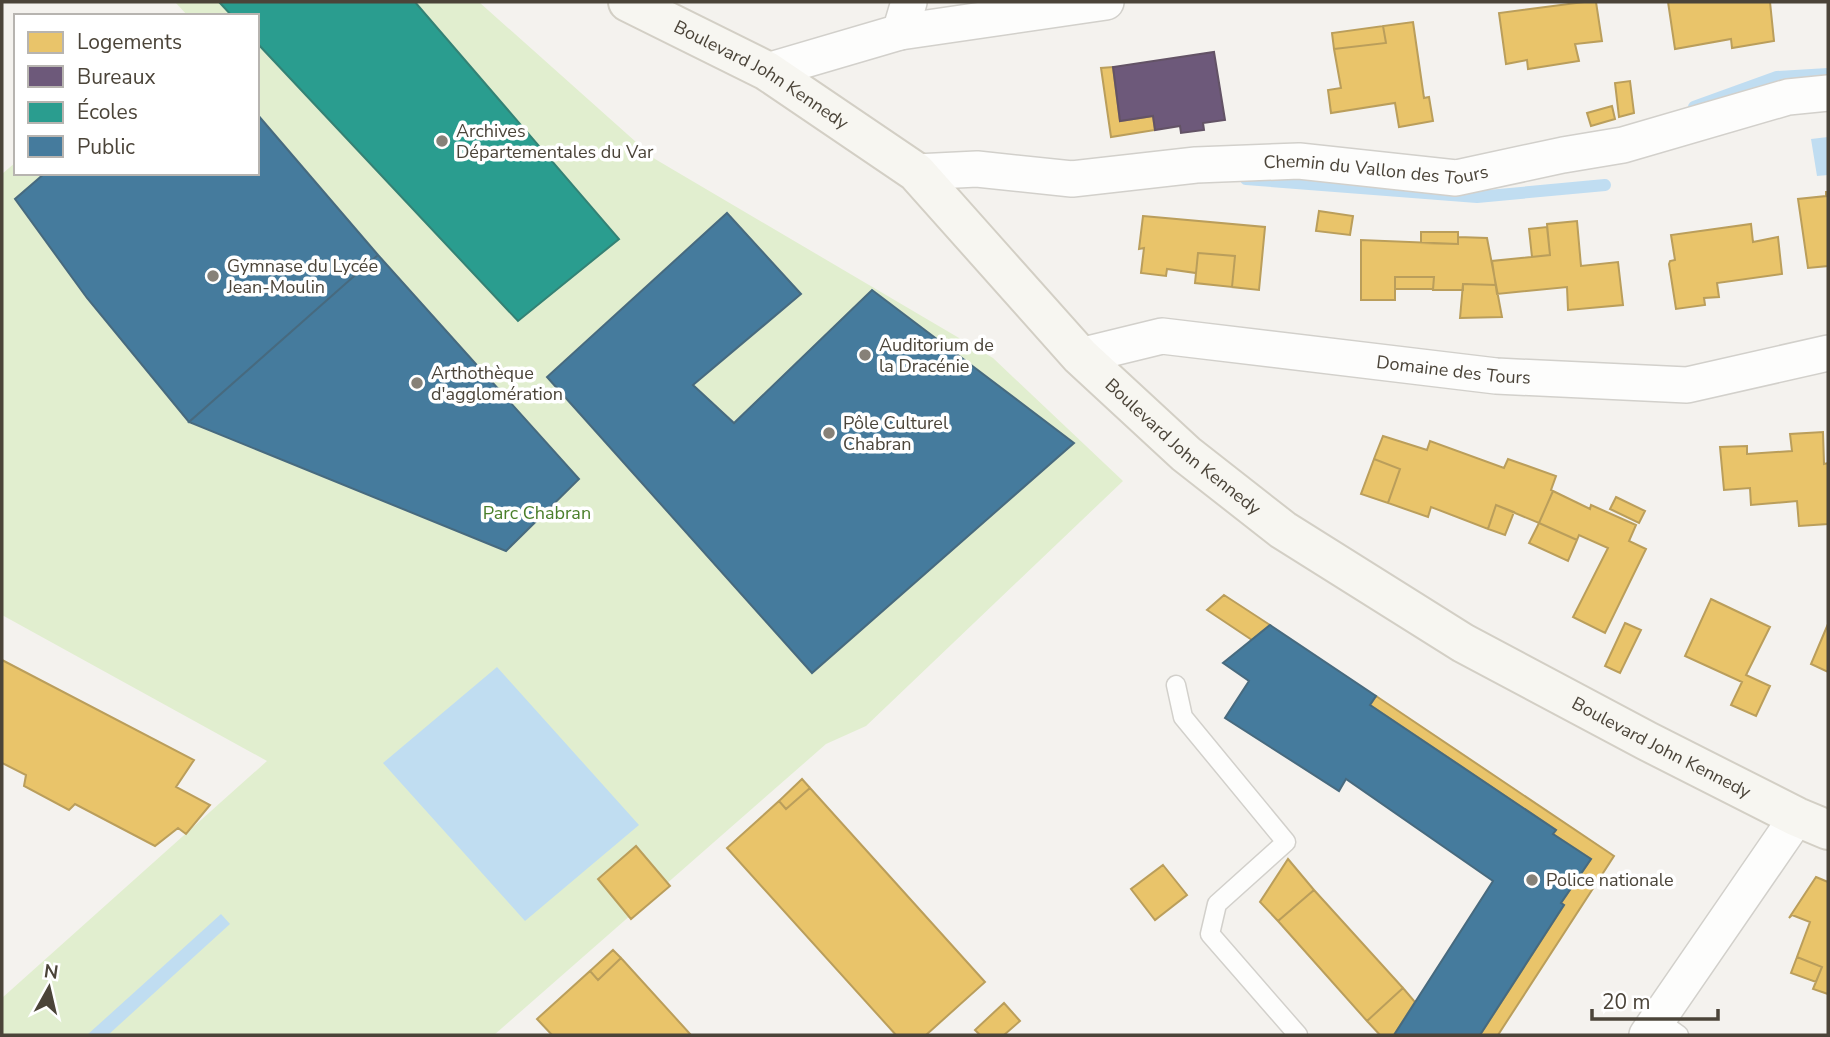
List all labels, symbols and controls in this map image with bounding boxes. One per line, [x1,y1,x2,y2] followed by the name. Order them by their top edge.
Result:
[14,14,259,175] legend
[670,15,854,135] street label: Boulevard John Kennedy
[77,28,182,56] text: Logements
[77,63,155,91] text: Bureaux
[77,98,138,126] text: Écoles
[456,119,654,164] place label: Archives Départementales du Var
[77,133,135,161] text: Public
[434,133,450,149] marker: Archives Départementales du Var
[1263,149,1490,190] street label: Chemin du Vallon des Tours
[226,254,378,299] place label: Gymnase du Lycée Jean-Moulin
[205,268,221,284] marker: Gymnase du Lycée Jean-Moulin
[879,333,994,378] place label: Auditorium de la Dracénie
[857,347,873,363] marker: Auditorium de la Dracénie
[1375,350,1531,390] street label: Domaine des Tours
[431,361,563,406] place label: Arthothèque d'agglomération
[1100,373,1267,521] street label: Boulevard John Kennedy
[409,375,425,391] marker: Arthothèque d'agglomération
[843,411,949,456] place label: Pôle Culturel Chabran
[821,425,837,441] marker: Pôle Culturel Chabran
[483,501,591,525] park label: Parc Chabran
[1568,691,1756,804] street label: Boulevard John Kennedy
[1546,868,1674,892] place label: Police nationale
[1524,872,1540,888] marker: Police nationale
[14,953,84,1023] north arrow
[42,958,60,986] text: N
[1592,978,1718,1022] scale bar
[1602,988,1651,1016] text: 20 m

